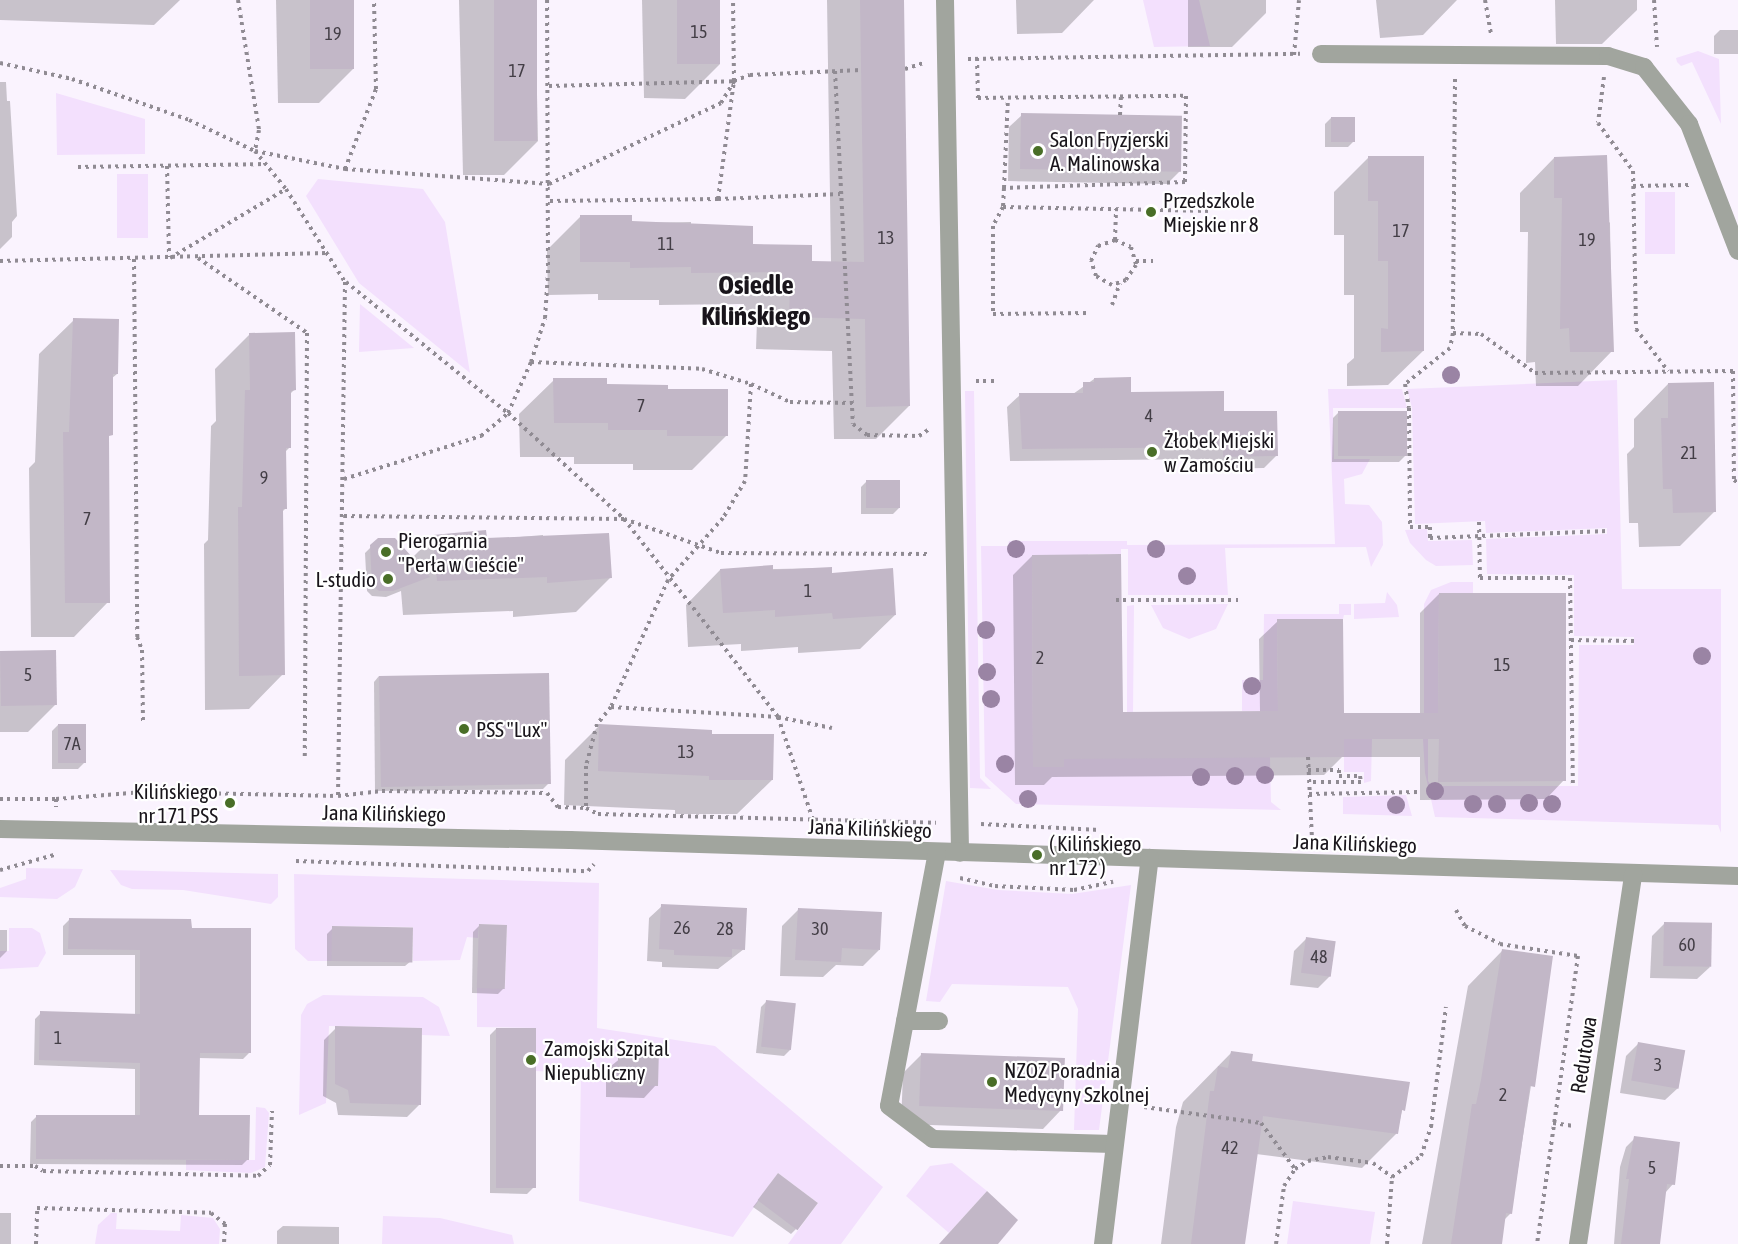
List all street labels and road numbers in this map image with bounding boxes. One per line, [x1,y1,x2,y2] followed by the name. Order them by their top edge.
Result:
[322,799,446,827] street label: Jana Kilińskiego
[808,813,932,843] street label: Jana Kilińskiego
[1293,828,1417,858] street label: Jana Kilińskiego
[1564,1015,1602,1095] street label: Redutowa

